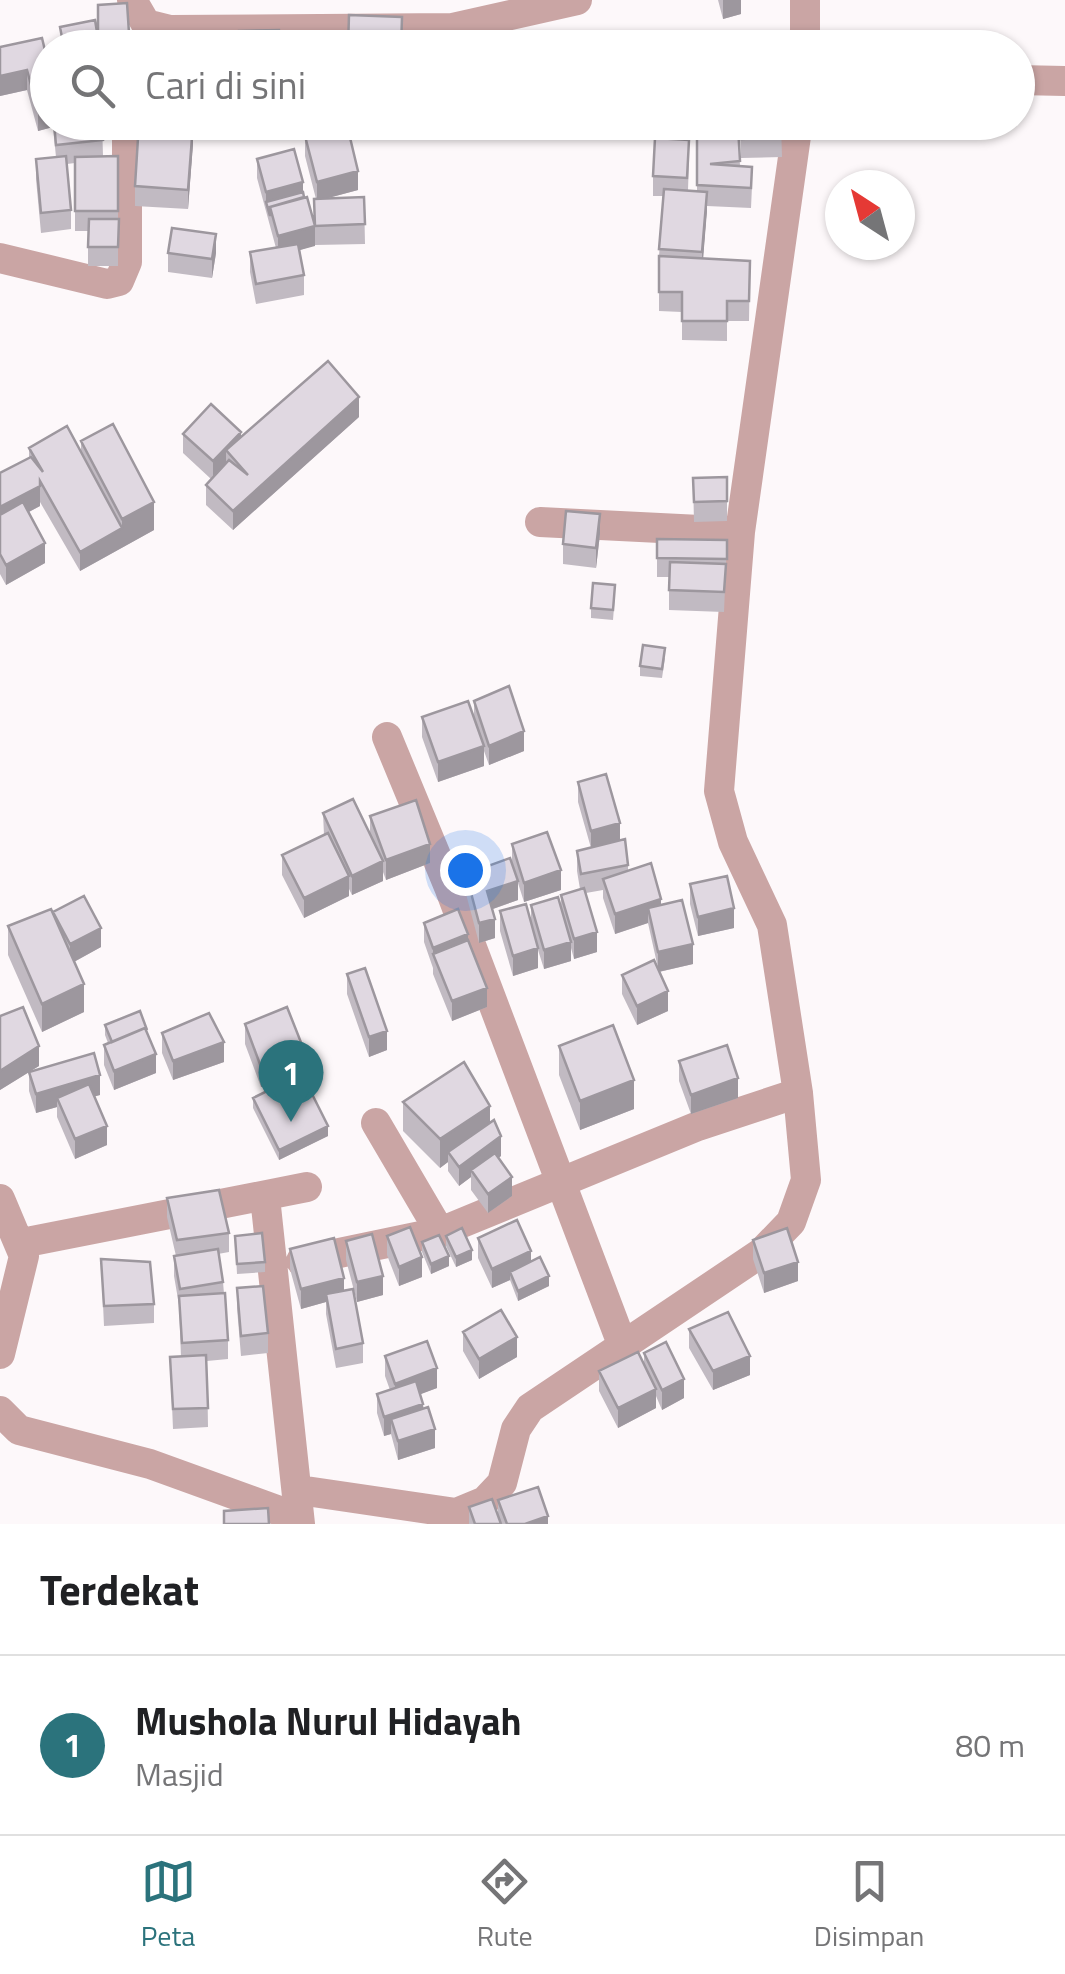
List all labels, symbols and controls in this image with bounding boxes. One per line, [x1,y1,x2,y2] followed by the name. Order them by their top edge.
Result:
[30,30,1035,140] search box
[145,56,306,114] text: Cari di sini
[65,58,120,113] icon: search
[825,170,915,260] north arrow
[440,845,491,896] your location
[258,1040,324,1122] pin: 1
[40,1557,199,1621] text: Terdekat
[135,1692,522,1750] text: Mushola Nurul Hidayah
[64,1721,81,1769] text: 1
[955,1721,1025,1769] text: 80 m
[135,1750,224,1798] text: Masjid
[141,1854,196,1957] tab: Peta
[477,1854,533,1957] tab: Rute
[814,1854,924,1957] tab: Disimpan

